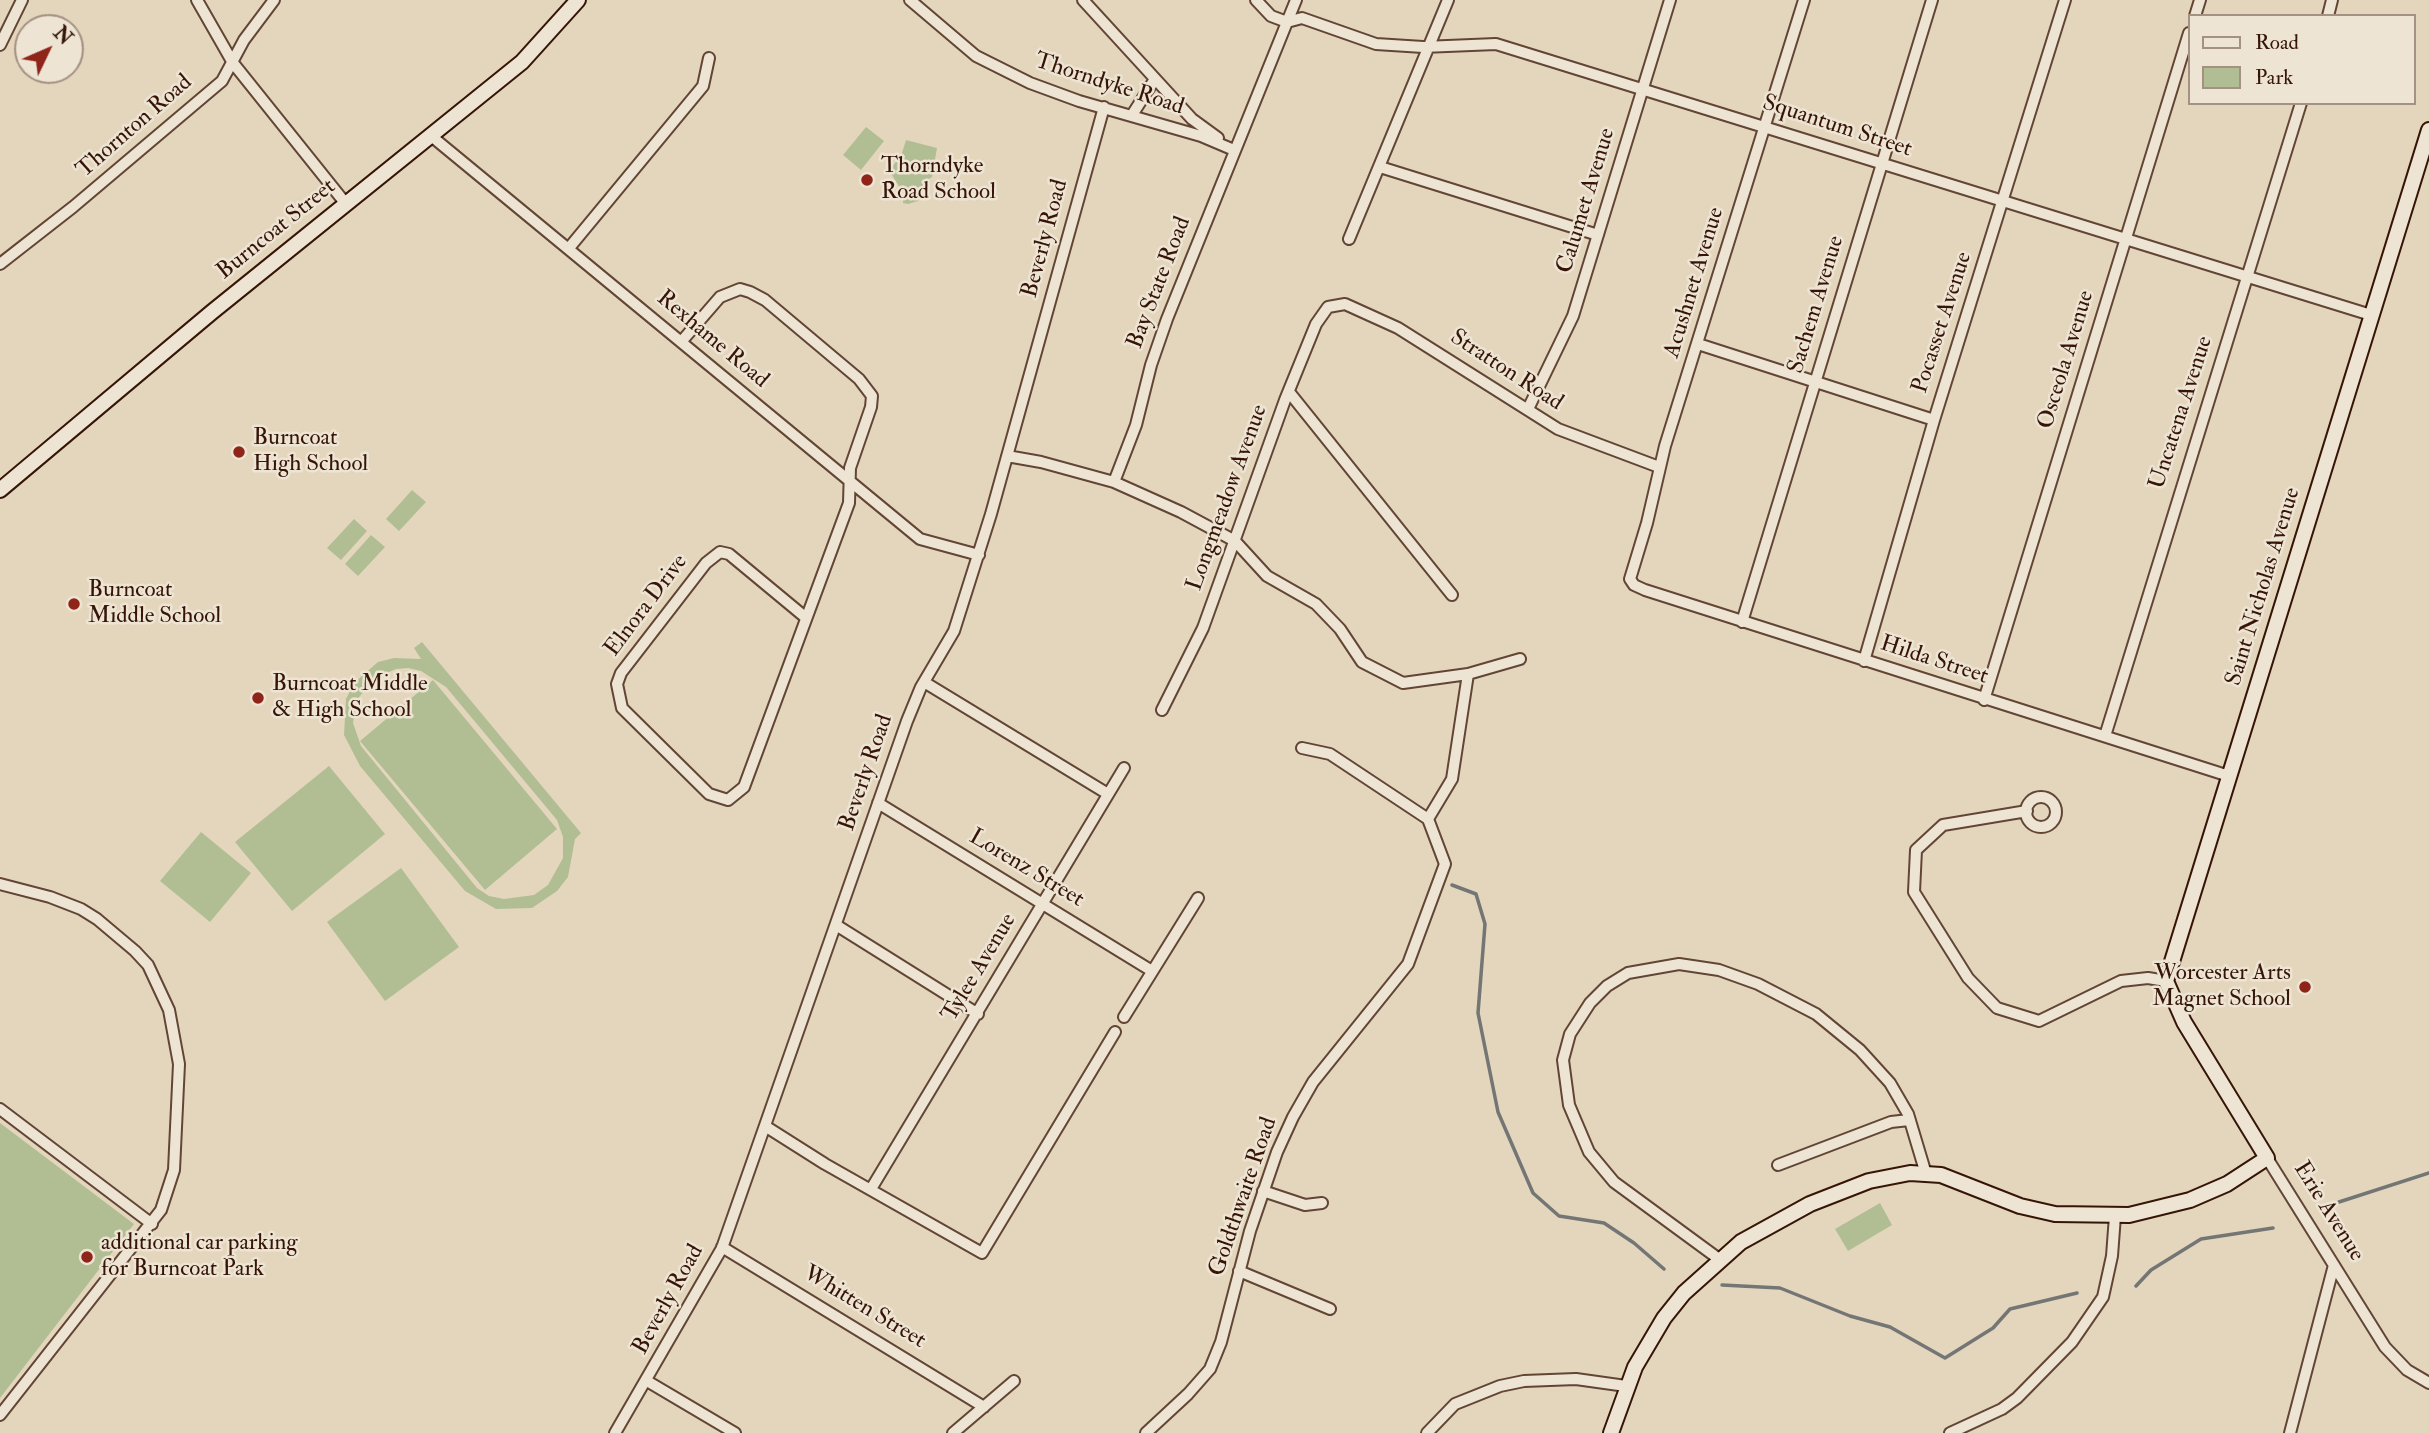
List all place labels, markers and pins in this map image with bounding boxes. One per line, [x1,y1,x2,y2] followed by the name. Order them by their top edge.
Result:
[881,153,996,207] place label: Thorndyke Road School
[859,172,875,188] marker: Thorndyke Road School
[253,425,368,479] place label: Burncoat High School
[231,444,247,460] marker: Burncoat High School
[88,577,221,631] place label: Burncoat Middle School
[66,596,82,612] marker: Burncoat Middle School
[272,671,428,725] place label: Burncoat Middle & High School
[250,690,266,706] marker: Burncoat Middle & High School
[2152,960,2291,1014] place label: Worcester Arts Magnet School
[2297,979,2313,995] marker: Worcester Arts Magnet School
[101,1230,298,1284] place label: additional car parking for Burncoat Park
[79,1249,95,1265] marker: additional car parking for Burncoat Park

